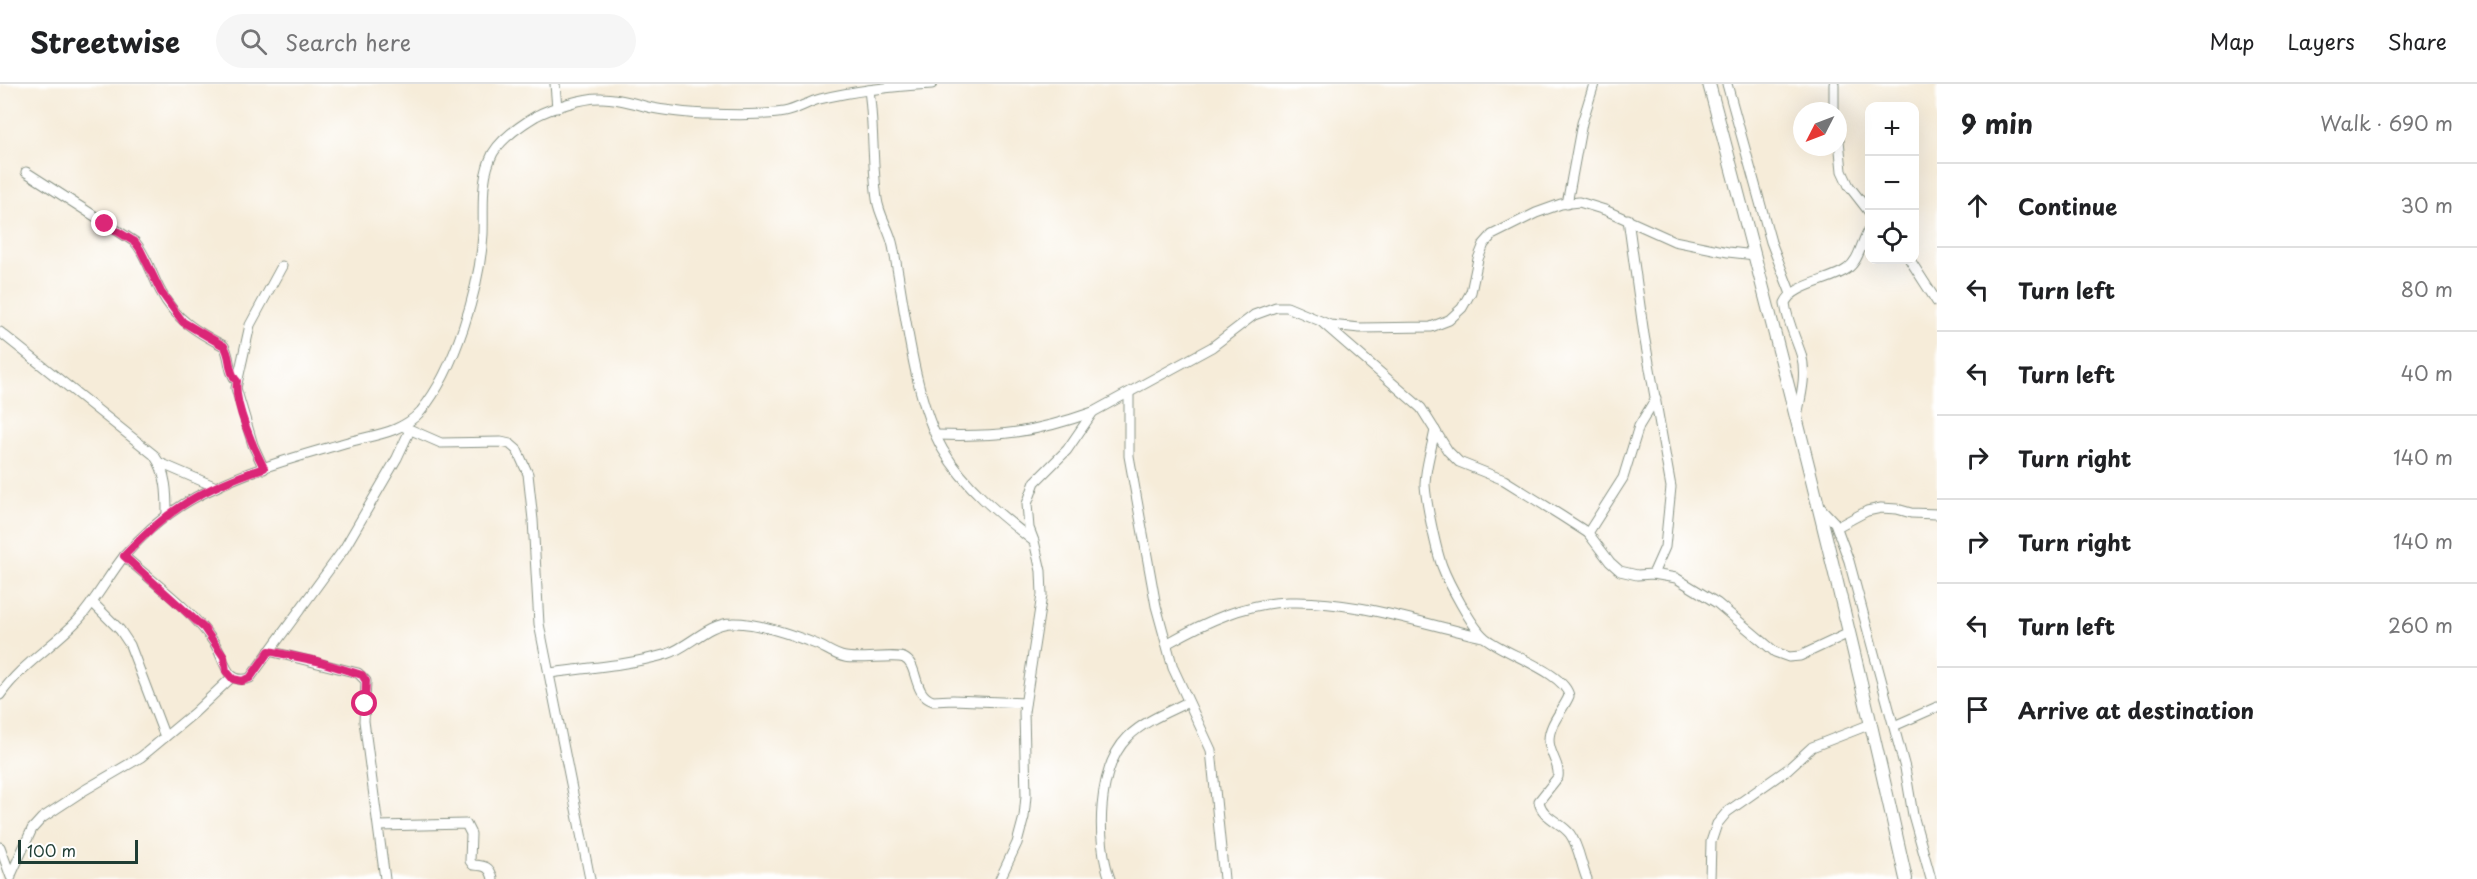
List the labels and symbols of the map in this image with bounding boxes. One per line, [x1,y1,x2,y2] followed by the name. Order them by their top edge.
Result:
[1793,102,1847,156] north arrow
[91,210,117,236] route end
[351,690,377,716] route start
[18,837,138,864] scale bar

